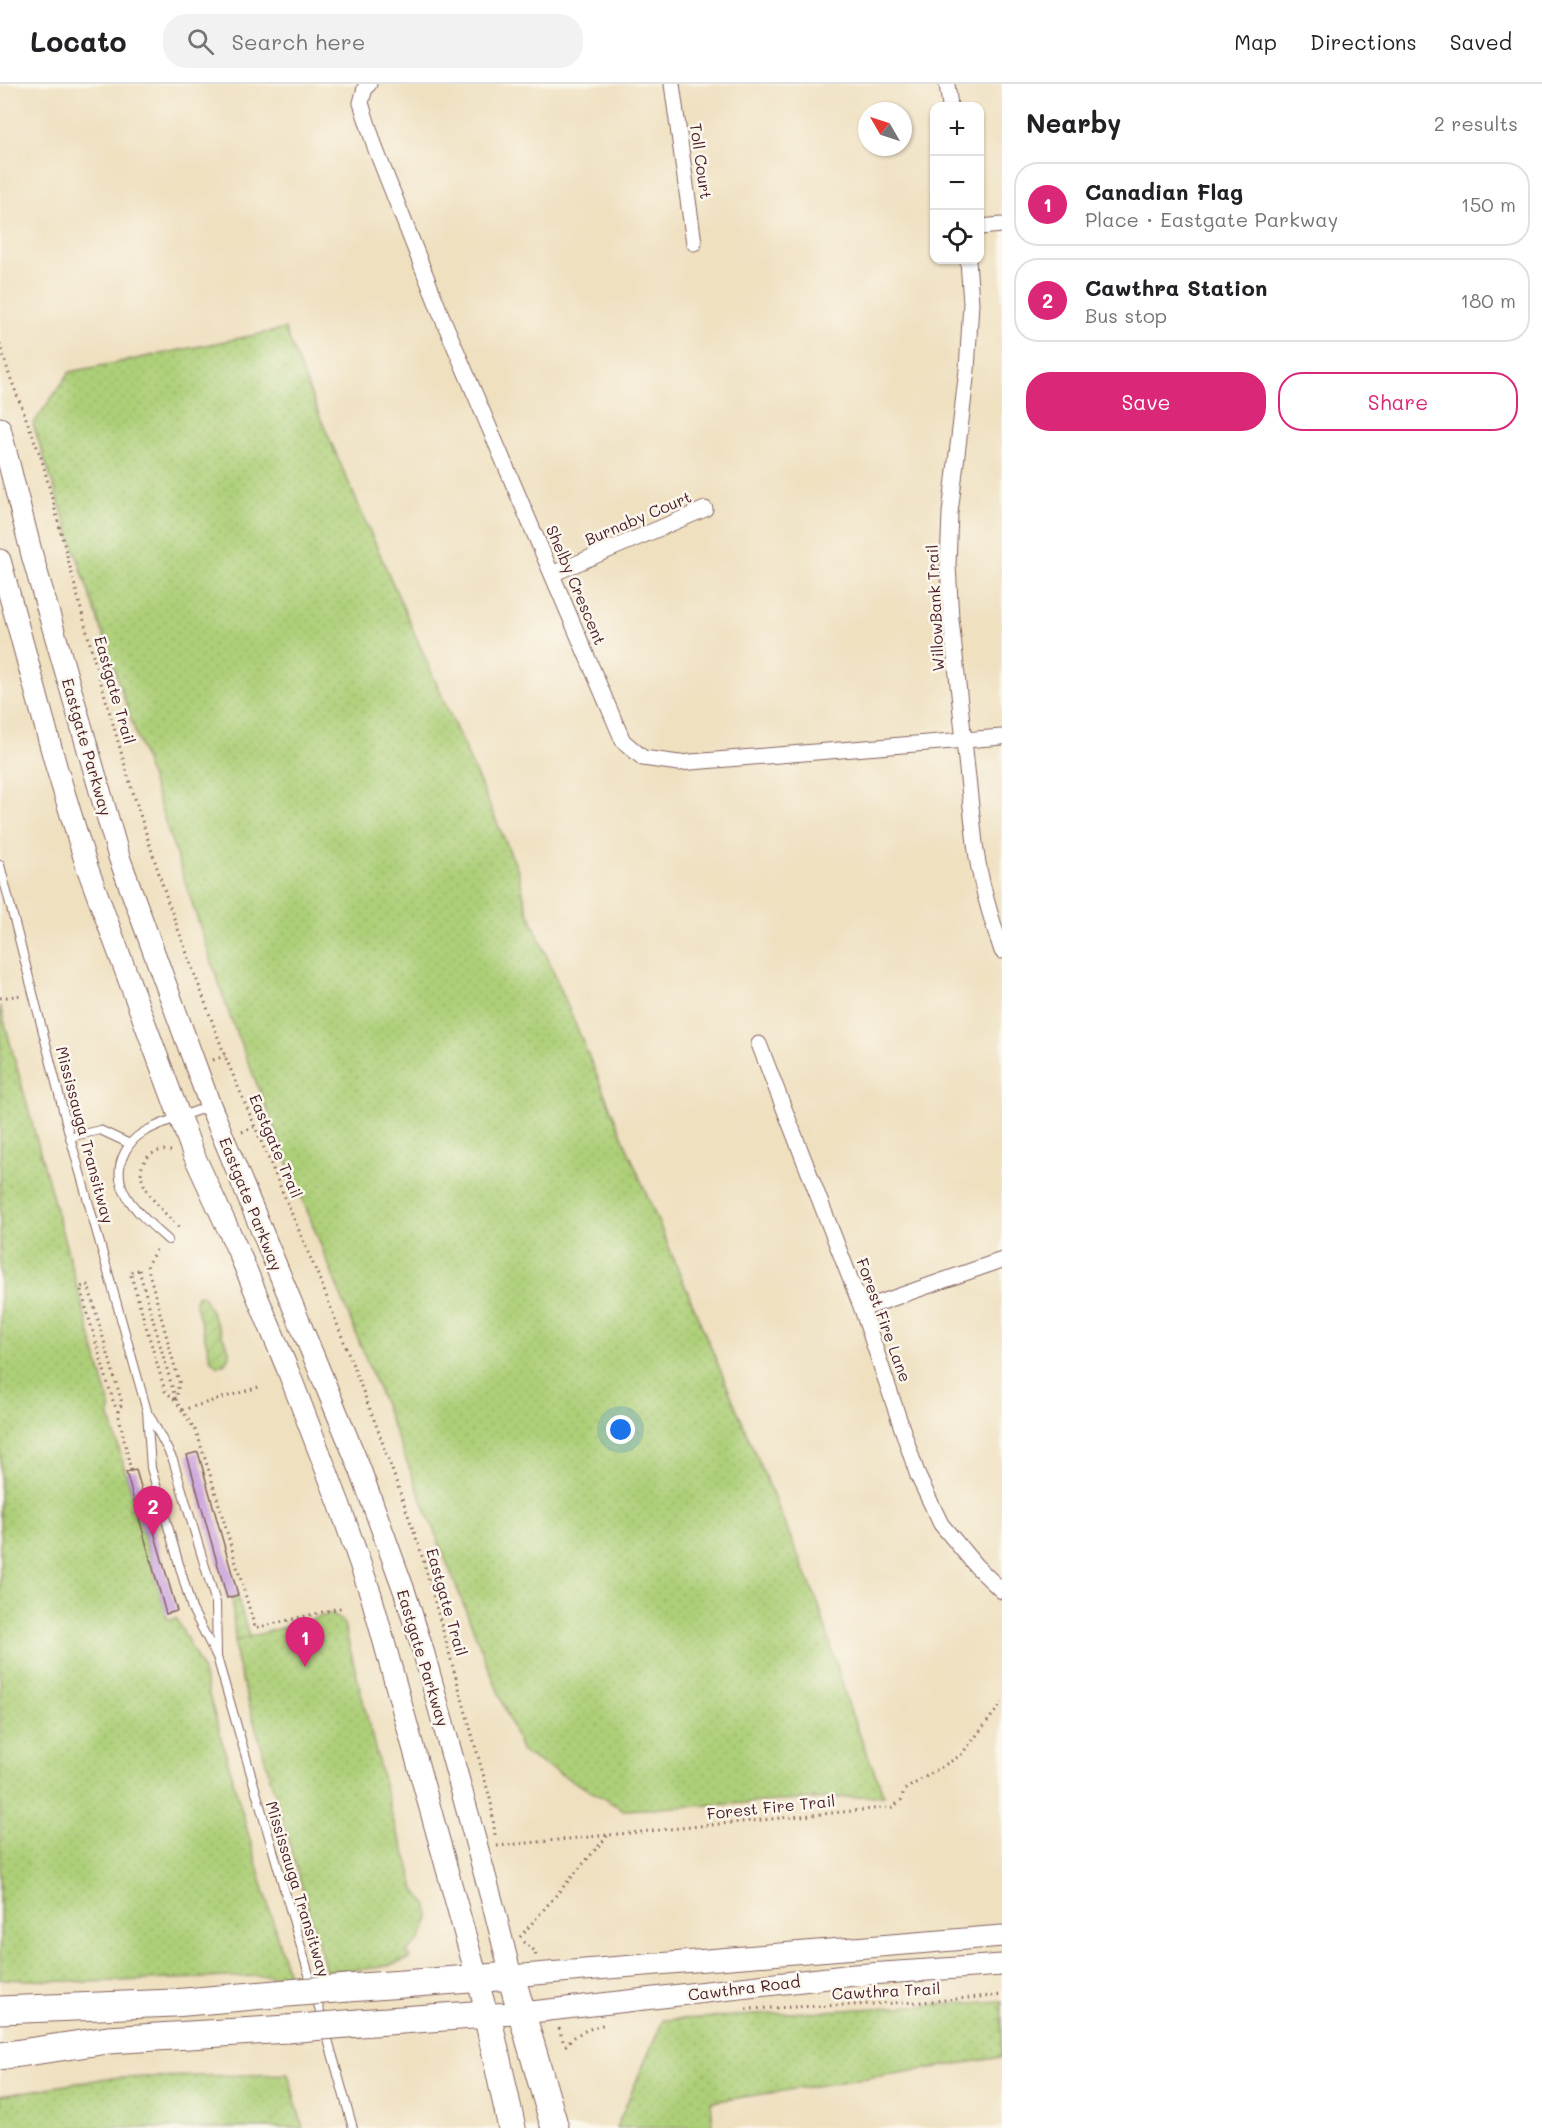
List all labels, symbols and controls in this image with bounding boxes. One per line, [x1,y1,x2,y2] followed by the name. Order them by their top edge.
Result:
[163,14,583,68] search box
[30,23,127,59] text: Locato
[184,25,217,58] icon: search
[232,27,365,56] text: Search here
[1234,28,1277,55] text: Map
[1310,28,1417,55] text: Directions
[1450,28,1512,55] text: Saved
[858,102,912,156] north arrow
[930,102,984,264] map controls
[930,102,984,156] button: +
[1026,106,1121,140] text: Nearby
[1434,110,1518,136] text: 2 results
[686,122,717,200] street label: Toll Court
[930,156,984,210] button: −
[1085,177,1243,206] text: Canadian Flag
[1043,191,1052,217] text: 1
[1461,191,1516,217] text: 150 m
[1085,206,1338,232] text: Place · Eastgate Parkway
[930,210,984,264] button: locate
[1085,273,1267,302] text: Cawthra Station
[1042,287,1053,313] text: 2
[1460,287,1516,313] text: 180 m
[1085,302,1167,328] text: Bus stop
[1026,372,1266,431] button: Save
[1278,372,1518,431] button: Share
[581,486,694,549] street label: Burnaby Court
[542,522,611,648] street label: Shelby Crescent
[921,544,948,672] street label: WillowBank Trail
[90,634,141,746] street label: Eastgate Trail
[58,676,117,818] street label: Eastgate Parkway
[52,1044,119,1226] street label: Mississauga Transitway
[245,1091,308,1201] street label: Eastgate Trail
[215,1134,288,1274] street label: Eastgate Parkway
[852,1255,917,1385] street label: Forest Fire Lane
[606,1415,635,1444] your location
[134,1486,172,1536] pin: 2
[422,1546,473,1658] street label: Eastgate Trail
[393,1587,454,1729] street label: Eastgate Parkway
[286,1618,324,1667] pin: 1
[706,1789,836,1824] street label: Forest Fire Trail
[262,1798,335,1979] street label: Mississauga Transitway
[687,1970,801,2005] street label: Cawthra Road
[831,1977,941,2004] street label: Cawthra Trail

